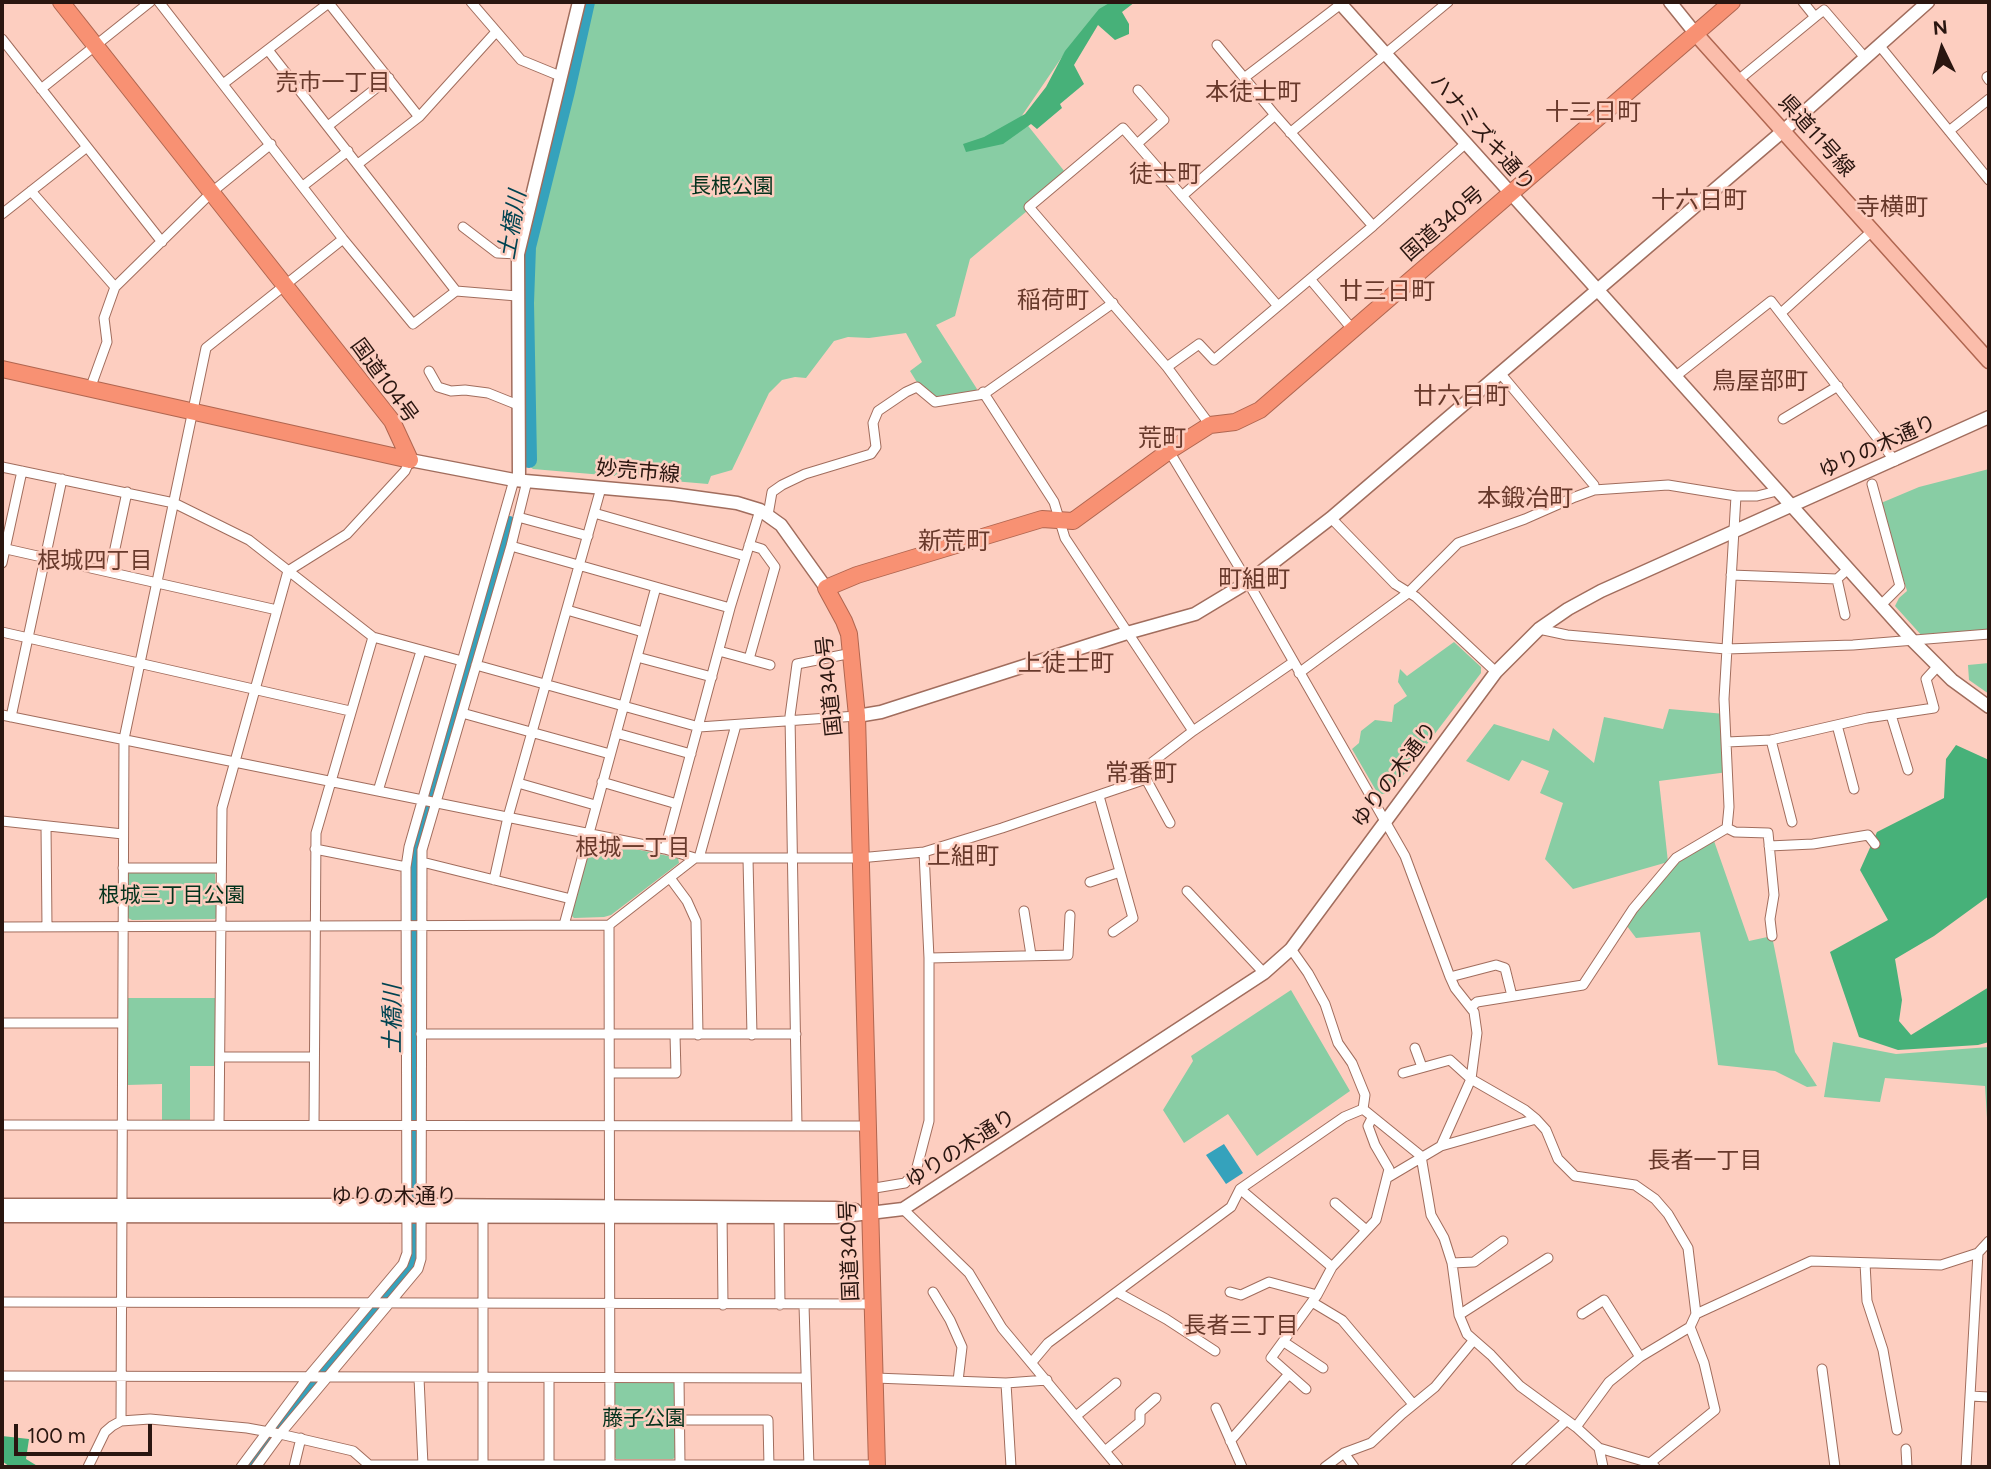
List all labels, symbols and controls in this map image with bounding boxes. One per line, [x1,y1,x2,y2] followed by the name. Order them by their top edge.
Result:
[1907,14,1977,84] north arrow
[1932,15,1948,40] text: N
[276,69,390,97] district label: 売市一丁目
[1424,69,1540,197] street label: ハナミズキ通り
[1205,79,1301,107] district label: 本徒士町
[1773,90,1859,182] street label: 県道11号線
[1545,99,1641,127] district label: 十三日町
[1129,161,1201,189] district label: 徒士町
[690,174,774,200] park label: 長根公園
[1397,181,1489,267] street label: 国道340号
[1651,187,1747,215] district label: 十六日町
[493,189,533,261] water label: 土橋川
[1856,194,1928,222] district label: 寺横町
[1339,278,1435,306] district label: 廿三日町
[1017,287,1089,315] district label: 稲荷町
[345,334,423,428] street label: 国道104号
[1712,368,1808,396] district label: 鳥屋部町
[1413,383,1509,411] district label: 廿六日町
[1815,410,1941,484] street label: ゆりの木通り
[1138,425,1186,453] district label: 荒町
[595,456,681,488] street label: 妙売市線
[1477,485,1573,513] district label: 本鍛冶町
[918,528,990,556] district label: 新荒町
[38,547,152,575] district label: 根城四丁目
[1218,566,1290,594] district label: 町組町
[812,634,848,738] street label: 国道340号
[1018,650,1114,678] district label: 上徒士町
[1347,717,1443,833] street label: ゆりの木通り
[1105,760,1177,788] district label: 常番町
[576,834,690,862] district label: 根城一丁目
[927,843,999,871] district label: 上組町
[99,883,245,909] park label: 根城三丁目公園
[379,985,407,1053] water label: 土橋川
[901,1104,1021,1194] street label: ゆりの木通り
[1648,1147,1762,1175] district label: 長者一丁目
[331,1184,457,1210] street label: ゆりの木通り
[836,1200,864,1302] street label: 国道340号
[1184,1312,1298,1340] district label: 長者三丁目
[602,1406,686,1432] park label: 藤子公園
[18,1410,156,1454] scale bar
[27,1423,86,1448] text: 100 m

